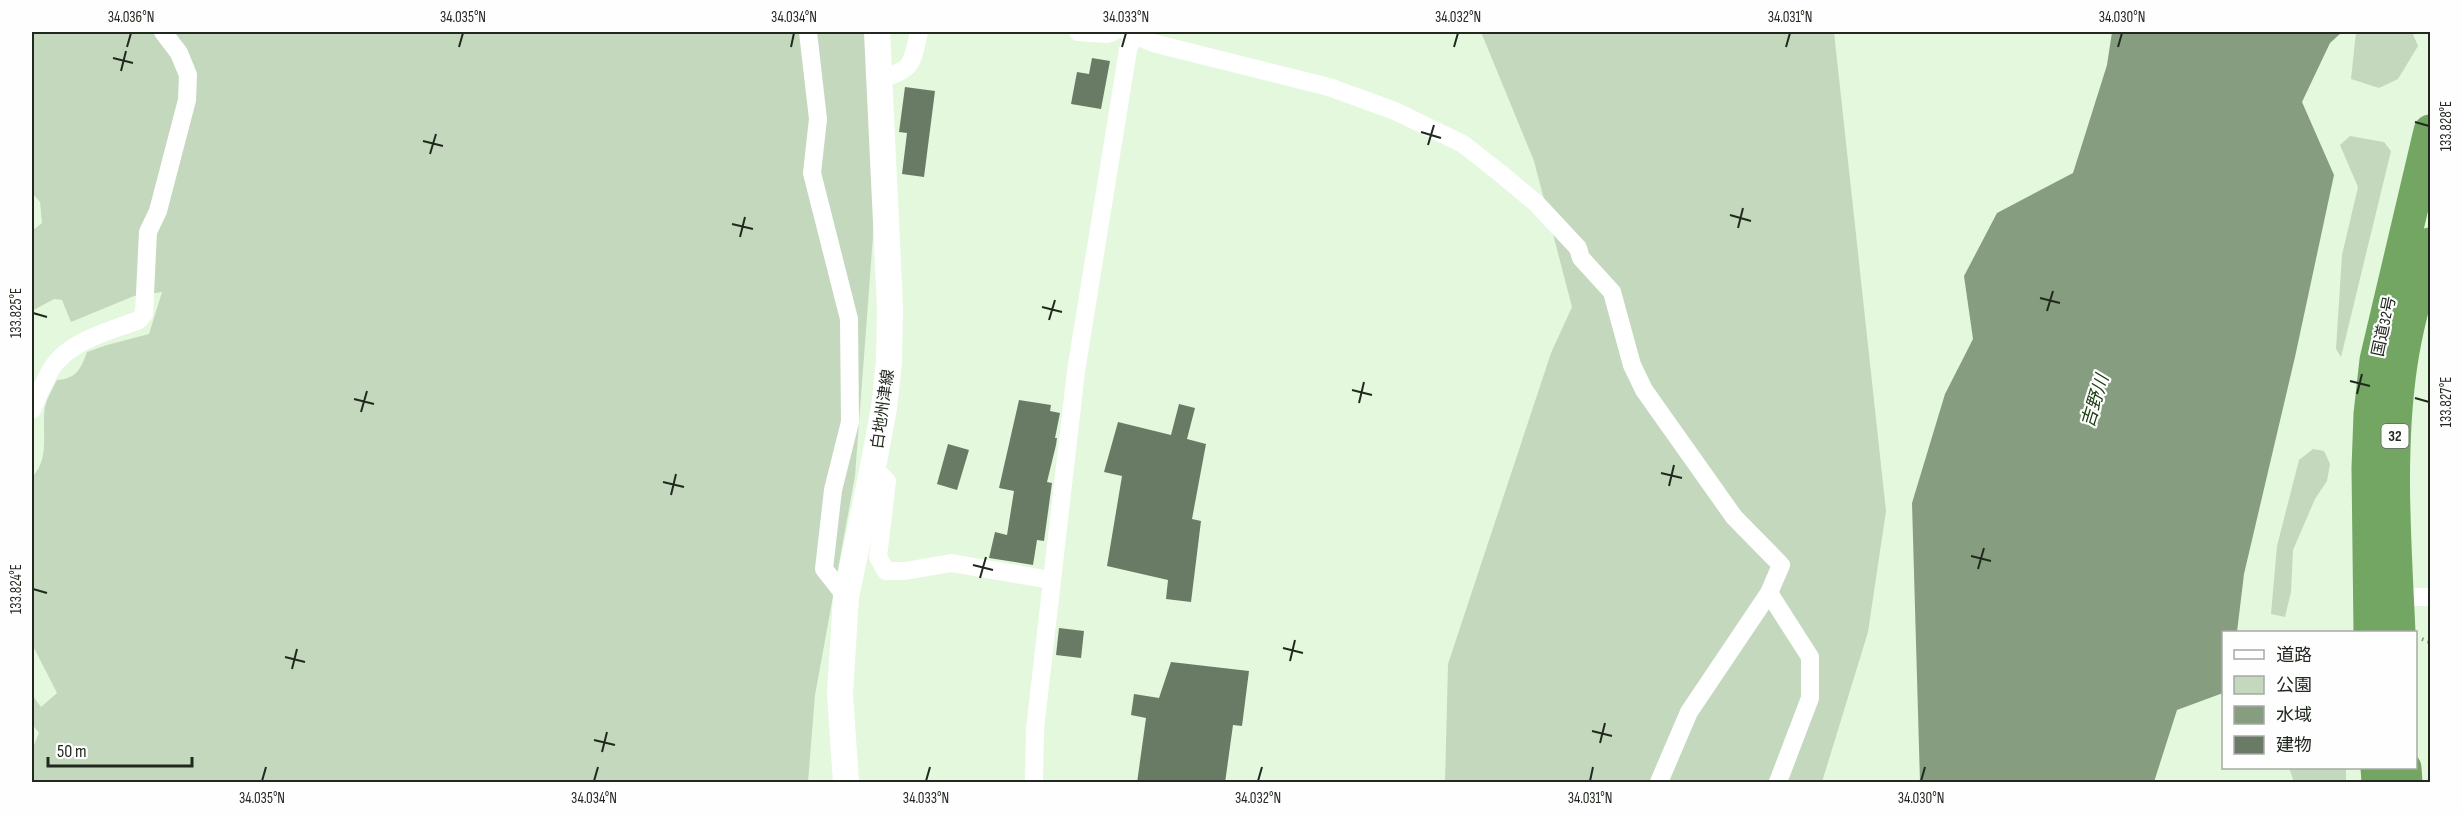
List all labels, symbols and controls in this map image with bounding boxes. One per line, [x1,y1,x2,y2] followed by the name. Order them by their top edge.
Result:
[108,8,154,27] text: 34.036°N
[440,8,486,27] text: 34.035°N
[771,8,817,27] text: 34.034°N
[1103,8,1149,27] text: 34.033°N
[1435,8,1481,27] text: 34.032°N
[1768,8,1812,27] text: 34.031°N
[2099,8,2145,27] text: 34.030°N
[2437,101,2456,151] text: 133.828°E
[7,288,26,338] text: 133.825°E
[2369,294,2400,358] street label: 国道32号
[869,368,898,450] street label: 白地州津線
[2078,370,2114,430] water label: 吉野川
[2437,377,2456,427] text: 133.827°E
[2382,424,2408,448] road number: 32
[7,564,26,614] text: 133.824°E
[2222,631,2417,769] legend
[2276,645,2312,666] text: 道路
[2276,675,2312,696] text: 公園
[2276,705,2312,726] text: 水域
[48,730,192,768] scale bar
[2276,735,2312,756] text: 建物
[57,741,87,762] text: 50 m
[239,789,285,808] text: 34.035°N
[571,789,617,808] text: 34.034°N
[903,789,949,808] text: 34.033°N
[1235,789,1281,808] text: 34.032°N
[1568,789,1612,808] text: 34.031°N
[1898,789,1944,808] text: 34.030°N

